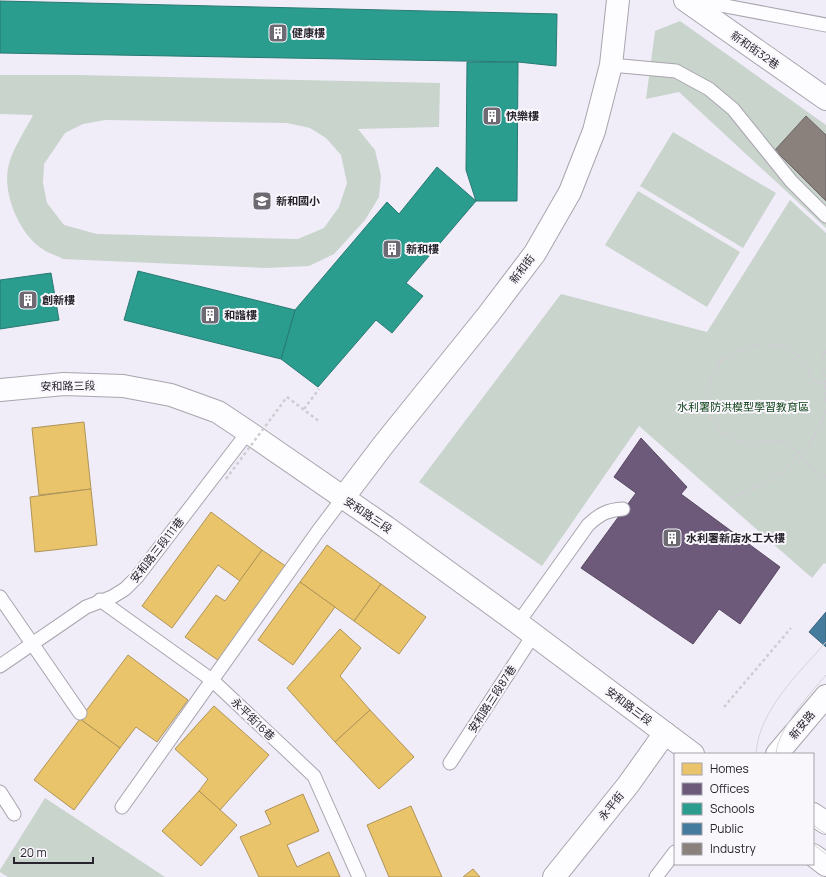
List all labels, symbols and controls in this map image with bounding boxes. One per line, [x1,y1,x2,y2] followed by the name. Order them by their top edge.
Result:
[267,22,289,44] building icon: 健康樓
[292,25,325,40] place label: 健康樓
[728,27,783,72] street label: 新和街32巷
[481,105,503,127] building icon: 快樂樓
[506,108,539,123] place label: 快樂樓
[251,190,273,212] school or university icon: 新和國小
[276,193,320,208] place label: 新和國小
[381,238,403,260] building icon: 新和樓
[406,241,439,256] place label: 新和樓
[506,251,538,286] street label: 新和街
[17,289,39,311] building icon: 創新樓
[42,292,75,307] place label: 創新樓
[199,304,221,326] building icon: 和諧樓
[224,307,257,322] place label: 和諧樓
[40,378,96,393] street label: 安和路三段
[677,399,809,414] park label: 水利署防洪模型學習教育區
[341,493,395,536] street label: 安和路三段
[126,514,187,585] street label: 安和路三段111巷
[661,527,683,549] building icon: 水利署新店水工大樓
[686,530,785,545] place label: 水利署新店水工大樓
[464,662,519,735] street label: 安和路三段87巷
[603,683,656,728] street label: 安和路三段
[228,694,278,743] street label: 永平街16巷
[785,707,818,742] street label: 新安路
[674,753,814,865] legend
[710,760,749,777] text: Homes
[710,780,749,797] text: Offices
[594,788,627,823] street label: 永平街
[710,800,754,817] text: Schools
[710,820,744,837] text: Public
[14,839,93,865] scale bar
[710,840,756,857] text: Industry
[20,844,47,861] text: 20 m

